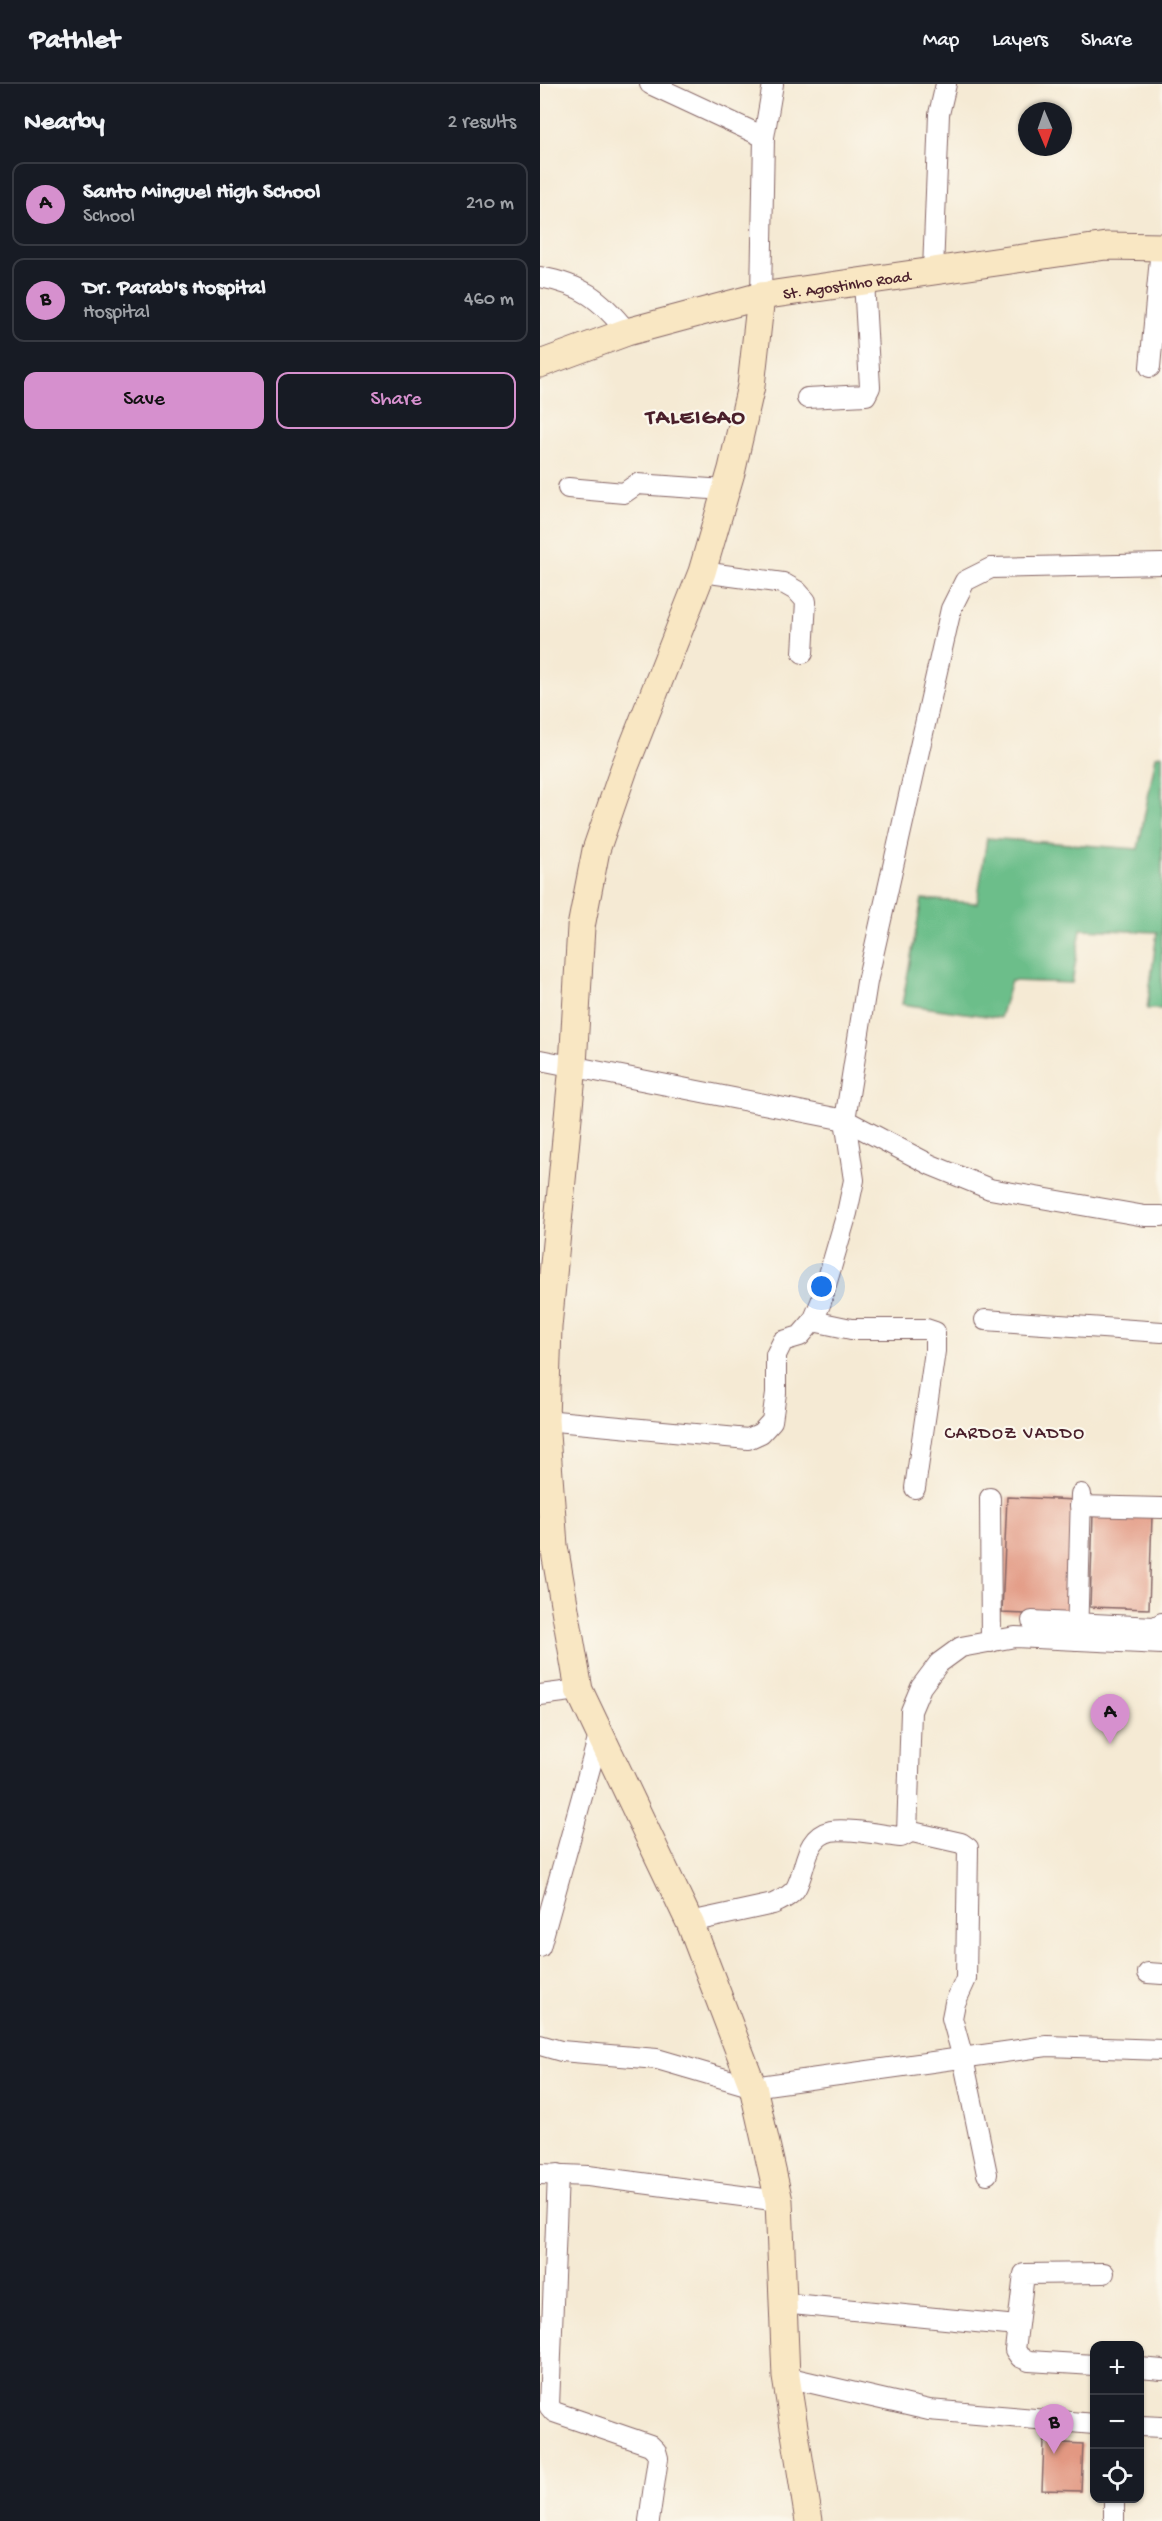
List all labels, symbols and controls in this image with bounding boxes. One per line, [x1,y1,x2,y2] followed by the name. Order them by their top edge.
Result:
[30,25,120,58] text: Pathlet
[923,29,959,54] text: Map
[992,29,1048,54] text: Layers
[1081,29,1132,54] text: Share
[1018,102,1072,156] north arrow
[24,108,105,139] text: Nearby
[447,112,516,135] text: 2 results
[83,180,320,206] text: Santo Minguel High School
[40,193,51,216] text: A
[466,193,514,216] text: 210 m
[83,206,135,229] text: School
[782,268,914,306] street label: St. Agostinho Road
[83,276,266,302] text: Dr. Parab's Hospital
[40,289,51,312] text: B
[464,289,514,312] text: 460 m
[83,302,150,325] text: Hospital
[24,372,264,429] button: Save
[276,372,516,429] button: Share
[644,406,746,432] district label: TALEIGAO
[807,1272,836,1301] your location
[944,1424,1086,1445] district label: CARDOZ VADDO
[1090,1694,1130,1744] pin: A
[1090,2341,1144,2503] map controls
[1090,2341,1144,2395] button: +
[1090,2395,1144,2449] button: −
[1034,2404,1074,2454] pin: B
[1090,2449,1144,2503] button: locate

